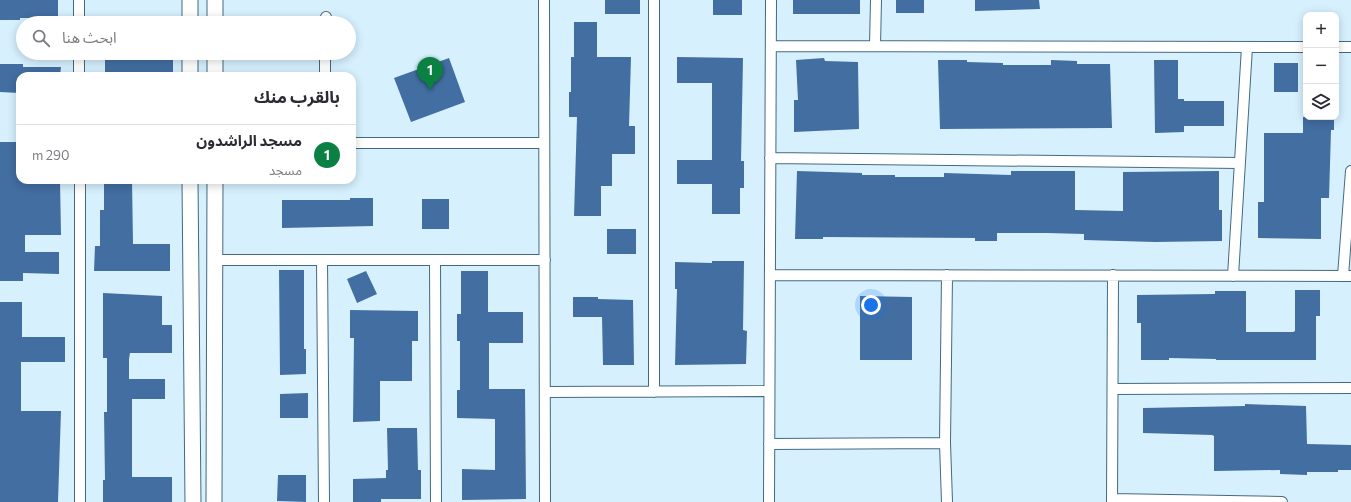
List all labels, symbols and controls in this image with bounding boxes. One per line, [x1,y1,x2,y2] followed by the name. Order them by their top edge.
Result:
[1303,12,1339,120] map controls
[1303,12,1339,48] button: +
[16,16,356,60] search box
[30,27,52,49] icon: search
[62,28,117,46] text: ابحث هنا
[1303,48,1339,84] button: −
[417,57,443,90] pin: 1
[1303,84,1339,120] button: layers
[254,86,340,107] text: بالقرب منك
[196,131,302,149] text: مسجد الراشدون
[32,147,69,163] text: 290 m
[324,147,330,163] text: 1
[269,162,302,178] text: مسجد
[861,295,881,315] your location

